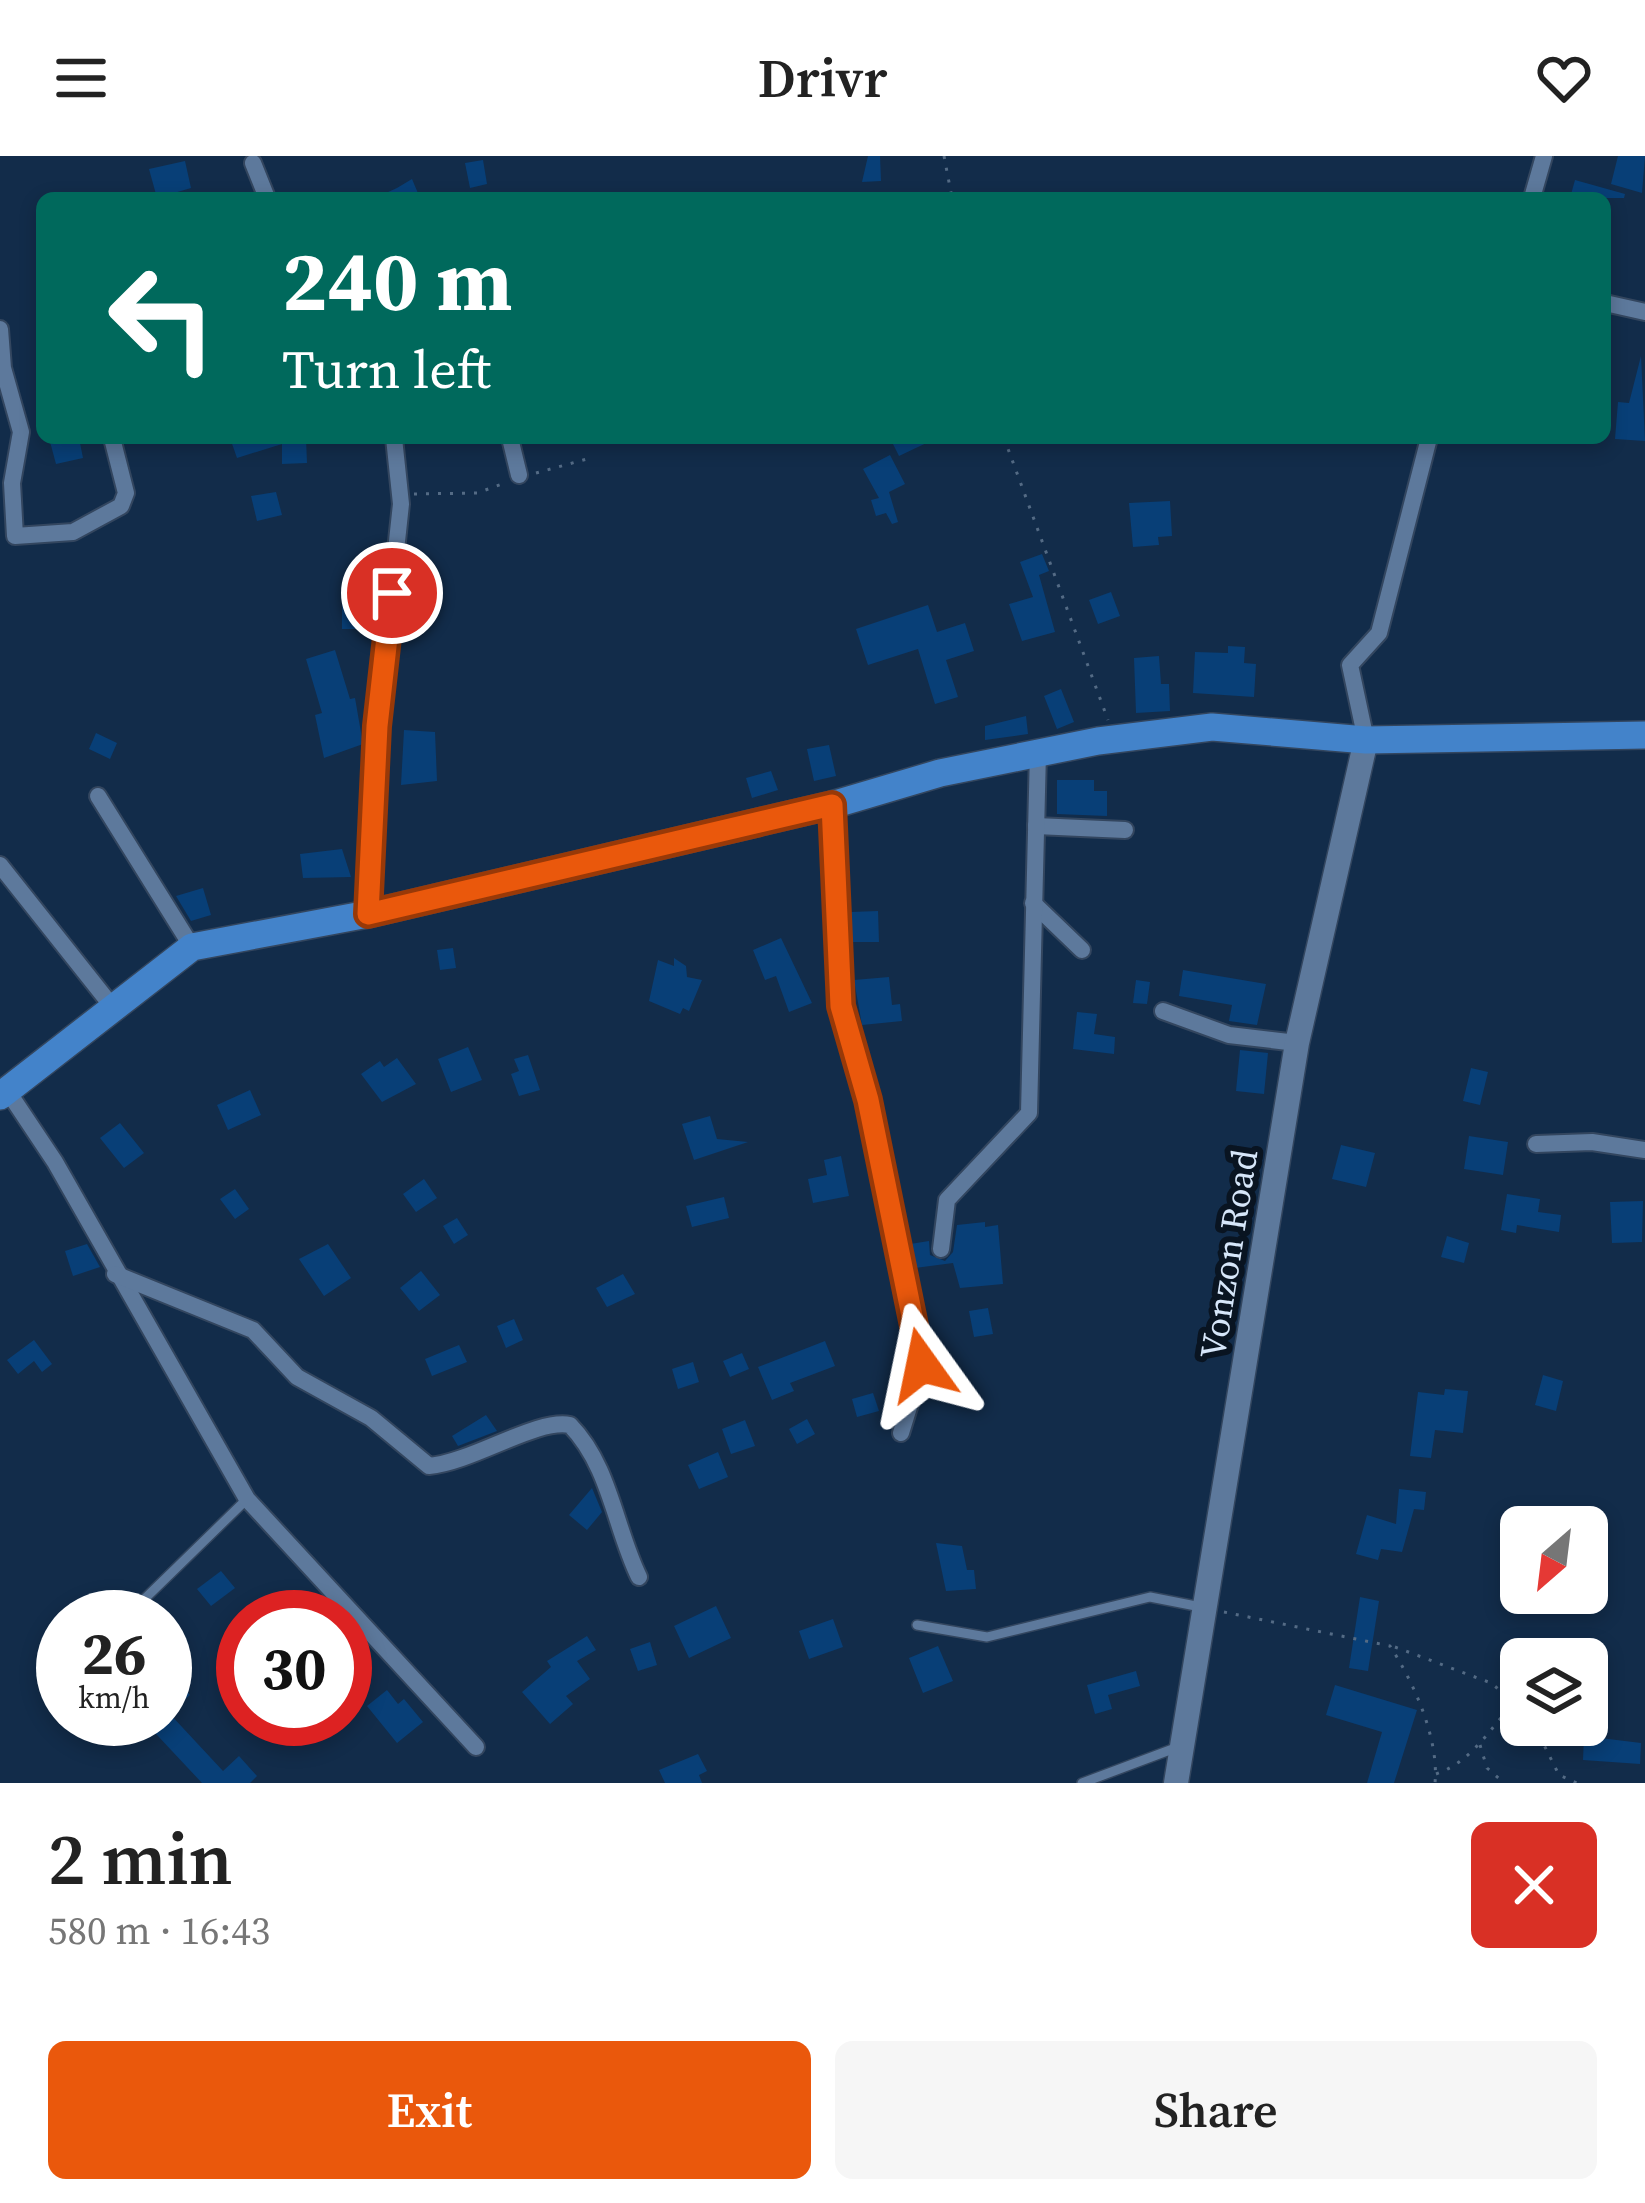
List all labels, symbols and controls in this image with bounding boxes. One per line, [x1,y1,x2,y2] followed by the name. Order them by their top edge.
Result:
[758,41,887,115] text: Drivr
[48,45,114,111] icon: menu
[1531,45,1597,111] icon: heart
[282,223,513,338] text: 240 m
[84,240,240,396] icon: left
[282,332,491,406] text: Turn left
[341,542,443,644] pin
[359,560,425,626] icon: arrive
[1188,1146,1269,1362] street label: Vonzon Road
[859,1302,985,1428] position arrow
[1500,1506,1608,1614] north arrow
[1500,1506,1608,1746] map controls
[216,1590,372,1746] speed limit sign: 30
[81,1612,147,1694] text: 26
[1500,1638,1608,1746] button: layers
[78,1677,150,1718] text: km/h
[48,1809,233,1908] text: 2 min
[1471,1822,1597,1948] button: close
[48,1904,270,1957] text: 580 m · 16:43
[48,2041,811,2179] button: Exit
[835,2041,1597,2179] button: Share

